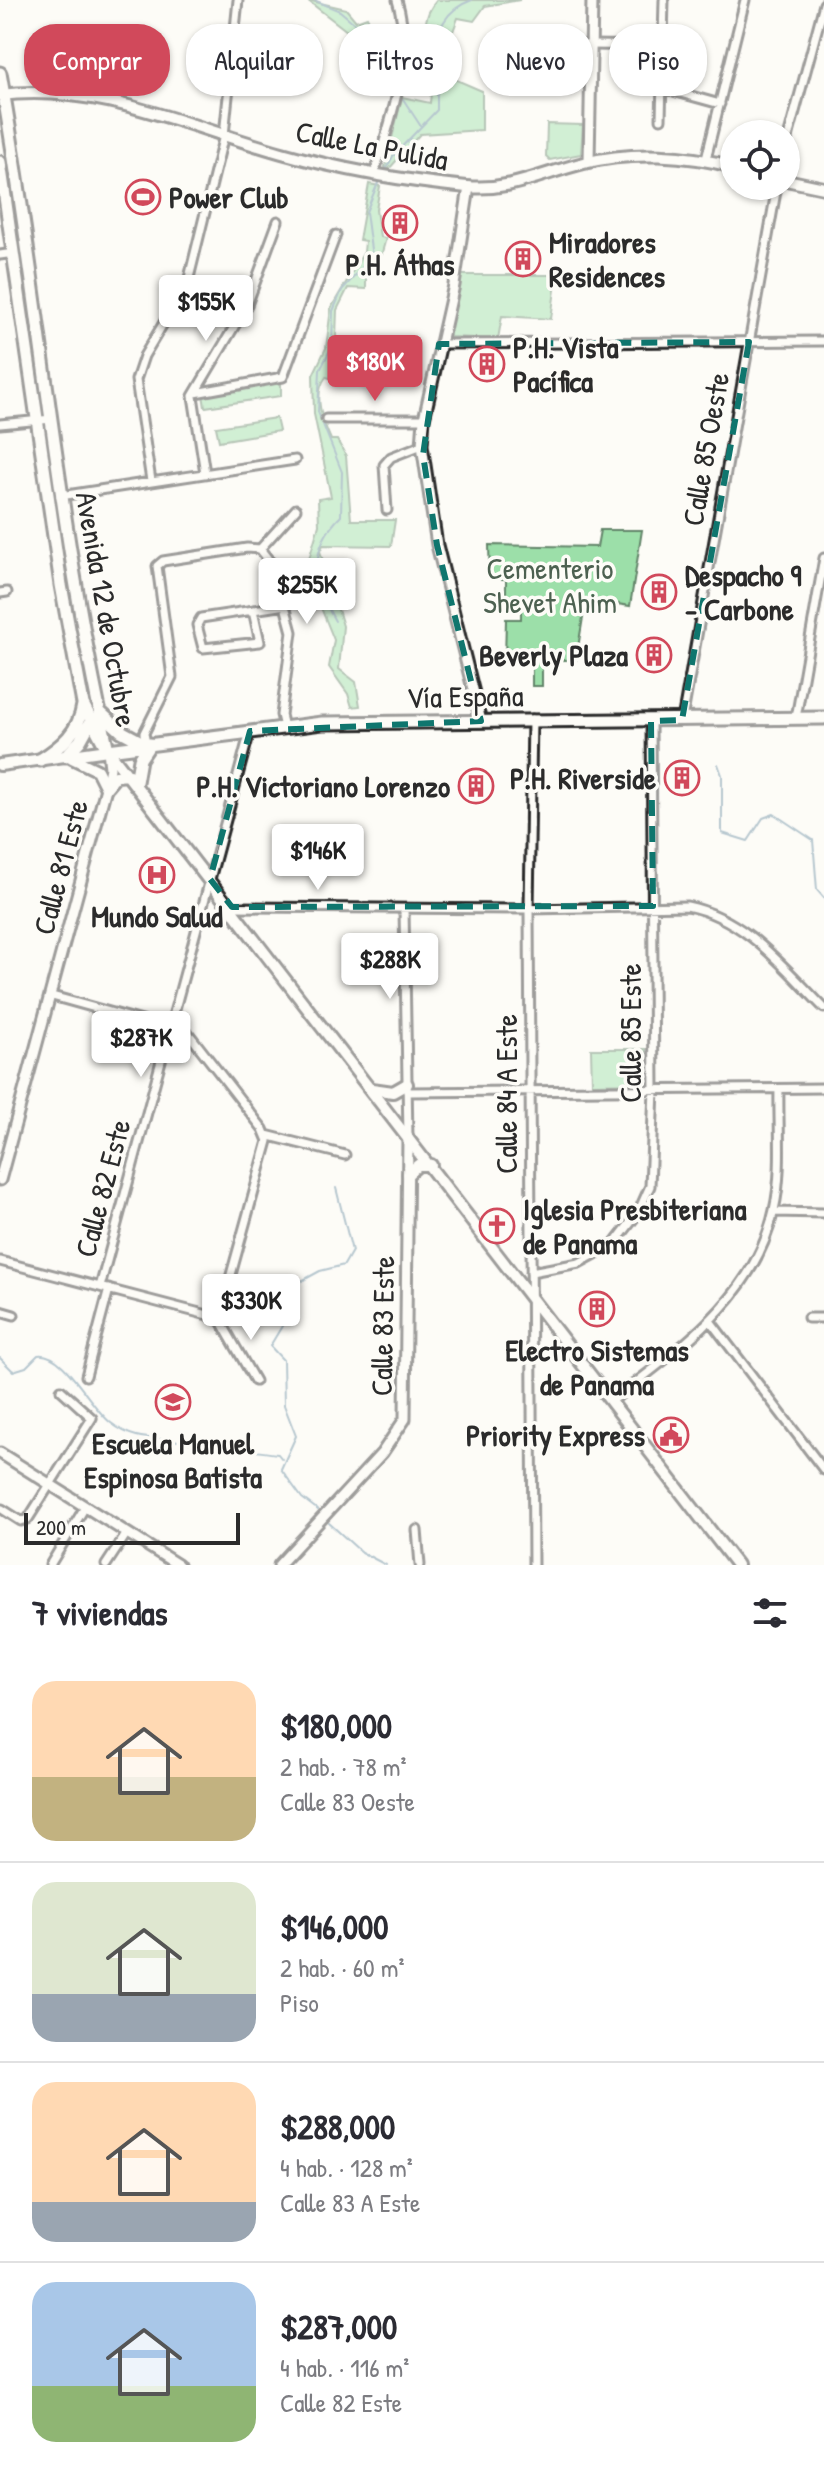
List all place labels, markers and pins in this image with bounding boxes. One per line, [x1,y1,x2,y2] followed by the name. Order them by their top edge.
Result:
[169,177,289,217] place label: Power Club
[124,178,162,216] sports icon: Power Club
[381,204,419,242] building icon: P.H. Áthas
[549,222,666,296] place label: Miradores Residences
[504,240,542,278] building icon: Miradores Residences
[345,244,455,284] place label: P.H. Áthas
[150,275,262,343] pin: $155K
[513,327,619,401] place label: P.H. Vista Pacífica
[319,335,431,403] pin: $180K
[468,345,506,383] building icon: P.H. Vista Pacífica
[685,555,802,629] place label: Despacho 9 - Carbone
[251,558,363,626] pin: $255K
[640,573,678,611] building icon: Despacho 9 - Carbone
[479,635,628,676] place label: Beverly Plaza
[635,636,673,674] building icon: Beverly Plaza
[510,758,656,798] place label: P.H. Riverside
[663,759,701,797] building icon: P.H. Riverside
[196,766,450,806] place label: P.H. Victoriano Lorenzo
[457,767,495,805] building icon: P.H. Victoriano Lorenzo
[262,824,374,892] pin: $146K
[138,856,176,894] hospital icon: Mundo Salud
[91,896,223,936] place label: Mundo Salud
[334,933,446,1001] pin: $288K
[85,1011,197,1079] pin: $287K
[523,1189,747,1263] place label: Iglesia Presbiteriana de Panama
[478,1207,516,1245] church icon: Iglesia Presbiteriana de Panama
[195,1274,307,1342] pin: $330K
[578,1290,616,1328] building icon: Electro Sistemas de Panama
[505,1330,689,1404] place label: Electro Sistemas de Panama
[154,1383,192,1421] school or university icon: Escuela Manuel Espinosa Batista
[466,1415,645,1456] place label: Priority Express
[652,1416,690,1454] public building icon: Priority Express
[84,1423,262,1498] place label: Escuela Manuel Espinosa Batista

